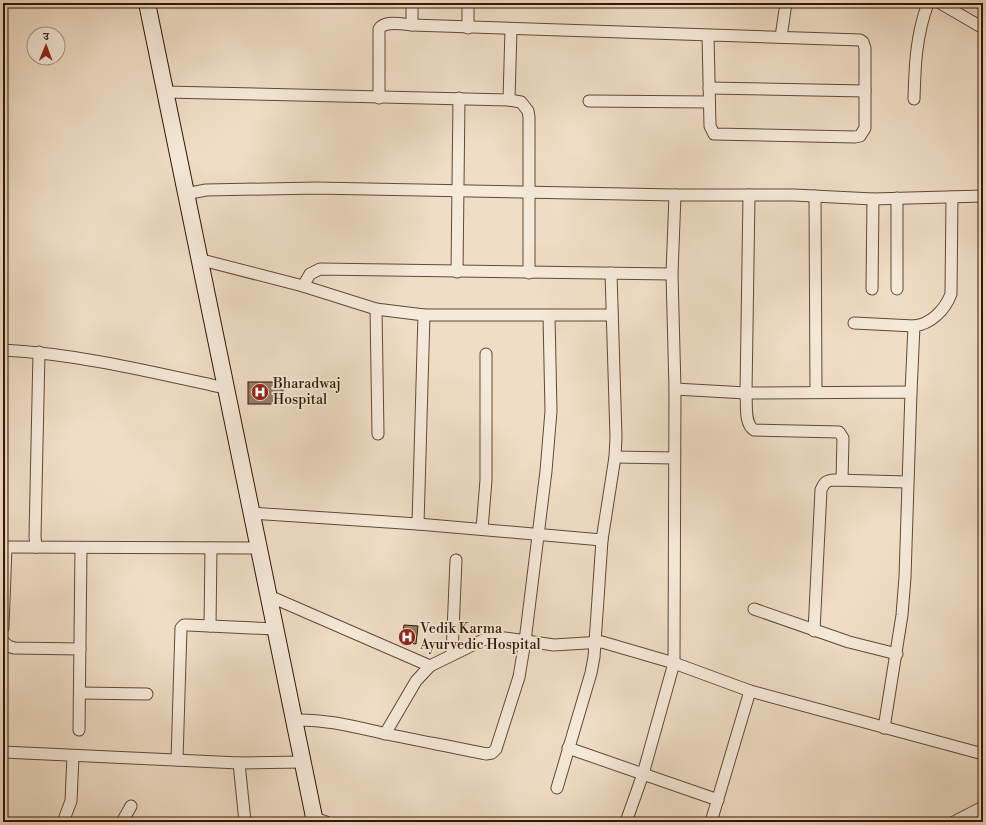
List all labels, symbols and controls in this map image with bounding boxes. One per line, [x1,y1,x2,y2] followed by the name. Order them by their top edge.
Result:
[26,26,66,66] north arrow
[42,30,50,44] text: उ
[272,375,341,409] place label: Bharadwaj Hospital
[250,382,270,402] hospital icon: Bharadwaj Hospital
[419,620,541,654] place label: Vedik Karma Ayurvedic Hospital
[397,627,417,647] hospital icon: Vedik Karma Ayurvedic Hospital

